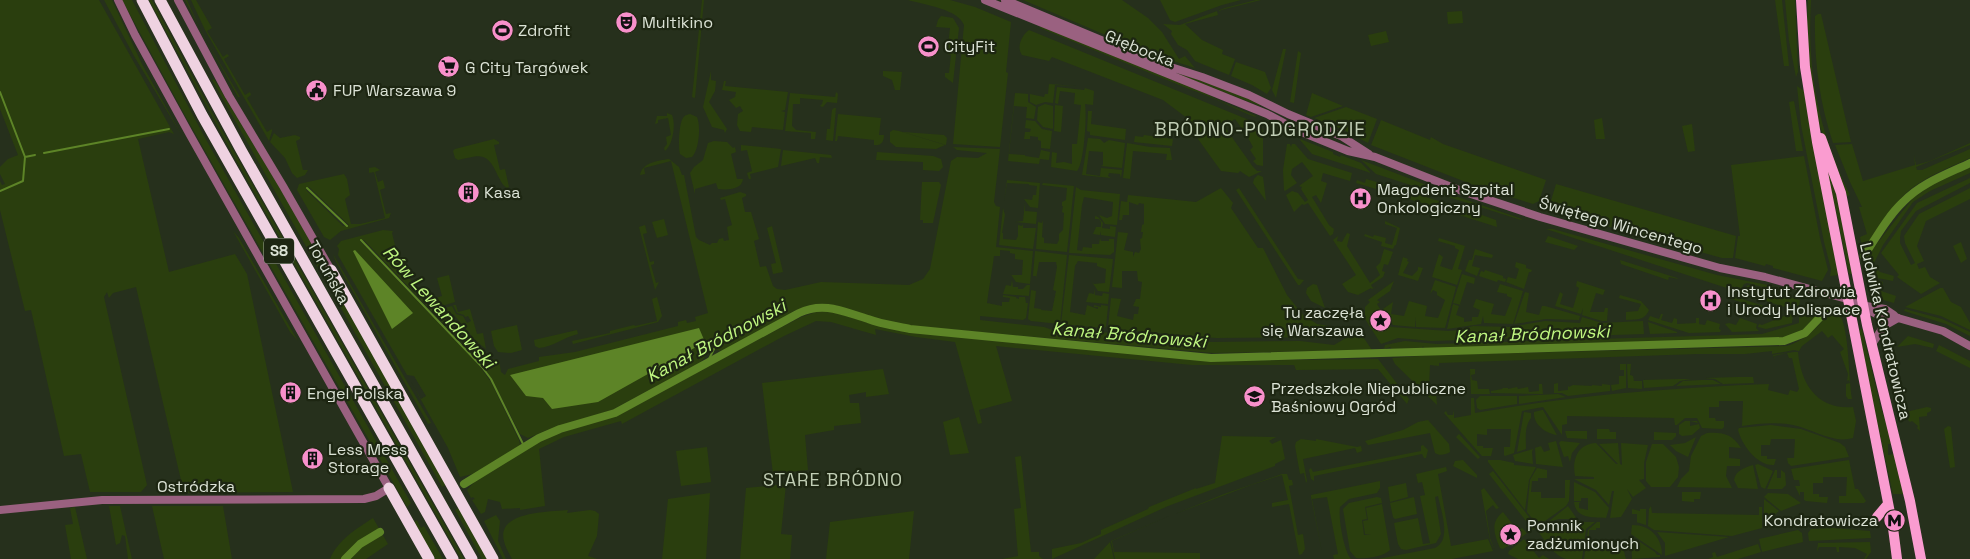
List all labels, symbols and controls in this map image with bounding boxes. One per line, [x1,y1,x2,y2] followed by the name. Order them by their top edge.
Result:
[614,10,638,34] theatre icon: Multikino
[642,12,713,33] place label: Multikino
[490,18,514,42] sports icon: Zdrofit
[518,20,571,41] place label: Zdrofit
[1102,25,1178,72] street label: Głębocka
[916,34,940,58] sports icon: CityFit
[944,36,995,57] place label: CityFit
[437,55,461,79] supermarket icon: G City Targówek
[465,57,589,78] place label: G City Targówek
[305,78,329,102] public building icon: FUP Warszawa 9
[333,80,456,101] place label: FUP Warszawa 9
[1154,117,1366,142] district label: BRÓDNO-PODGRODZIE
[1377,179,1514,218] place label: Magodent Szpital Onkologiczny
[456,180,480,204] building icon: Kasa
[484,182,520,203] place label: Kasa
[1349,186,1373,210] hospital icon: Magodent Szpital Onkologiczny
[1537,192,1705,259] street label: Świętego Wincentego
[303,237,355,308] street label: Toruńska
[264,238,294,264] road number: S8
[378,240,502,375] water label: Rów Lewandowski
[1855,240,1916,422] street label: Ludwika Kondratowicza
[1727,281,1861,320] place label: Instytut Zdrowia i Urody Holispace
[1699,288,1723,312] hospital icon: Instytut Zdrowia i Urody Holispace
[642,293,792,387] water label: Kanał Bródnowski
[1262,302,1364,341] place label: Tu zaczęła się Warszawa
[1368,309,1392,333] place icon: Tu zaczęła się Warszawa
[1051,316,1210,353] water label: Kanał Bródnowski
[1454,319,1612,348] water label: Kanał Bródnowski
[1271,378,1466,417] place label: Przedszkole Niepubliczne Baśniowy Ogród
[279,381,303,405] building icon: Engel Polska
[307,383,403,404] place label: Engel Polska
[1243,385,1267,409] school or university icon: Przedszkole Niepubliczne Baśniowy Ogród
[328,439,407,478] place label: Less Mess Storage
[300,446,324,470] building icon: Less Mess Storage
[763,468,903,491] district label: STARE BRÓDNO
[157,476,235,497] street label: Ostródzka
[1882,508,1906,532] metro station icon: Kondratowicza
[1764,510,1878,531] place label: Kondratowicza
[1527,515,1639,554] place label: Pomnik zadżumionych
[1499,522,1523,546] place icon: Pomnik zadżumionych

